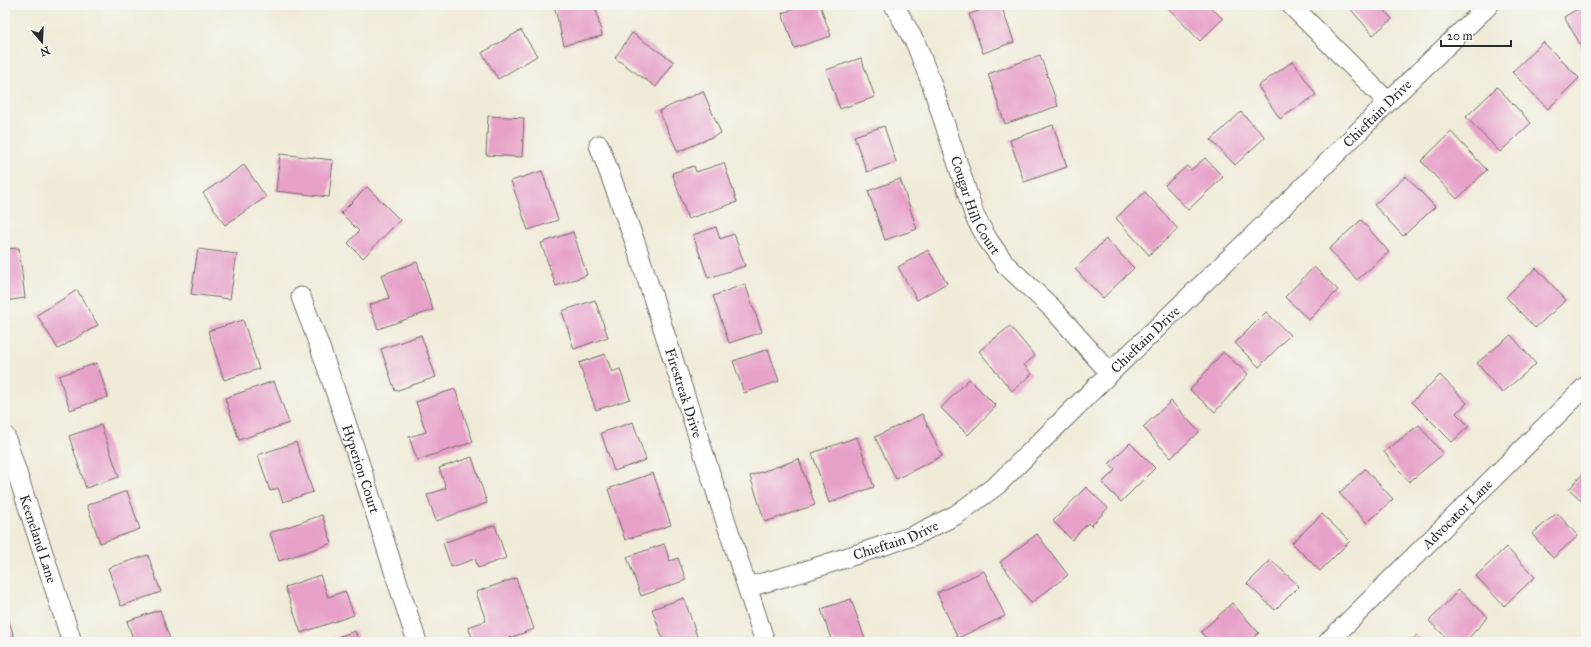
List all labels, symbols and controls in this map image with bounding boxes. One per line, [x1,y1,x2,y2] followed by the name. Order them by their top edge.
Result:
[22,22,62,62] north arrow
[1441,22,1511,48] scale bar
[1447,29,1473,43] text: 20 m
[38,43,52,59] text: N
[1340,76,1415,151] street label: Chieftain Drive
[947,154,1004,258] street label: Cougar Hill Court
[1107,303,1184,377] street label: Chieftain Drive
[661,346,706,440] street label: Firestreak Drive
[338,422,383,516] street label: Hyperion Court
[1418,476,1496,553] street label: Advocator Lane
[16,493,60,585] street label: Keeneland Lane
[851,517,941,564] street label: Chieftain Drive

